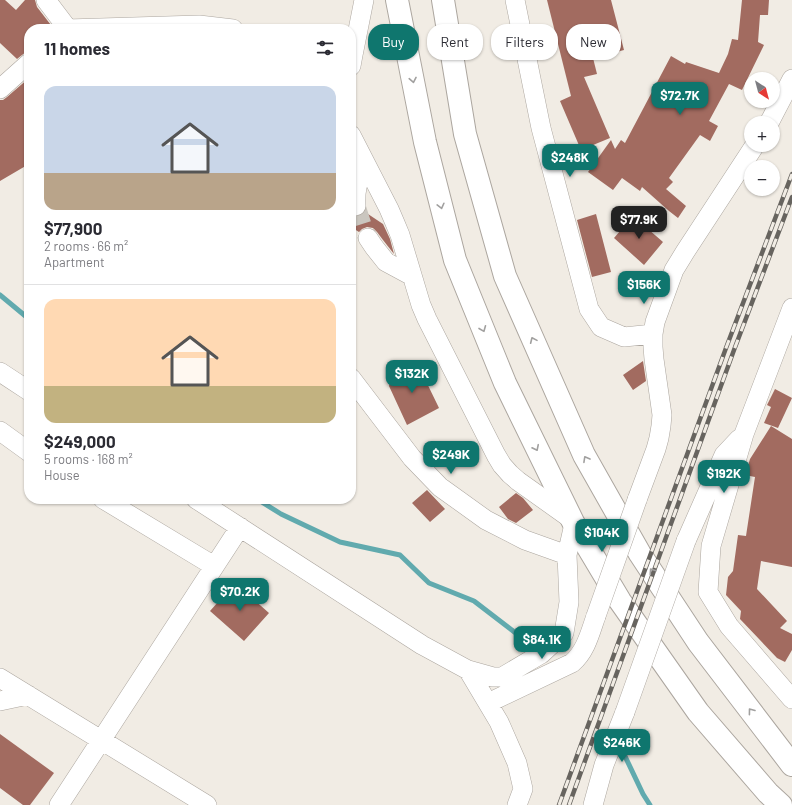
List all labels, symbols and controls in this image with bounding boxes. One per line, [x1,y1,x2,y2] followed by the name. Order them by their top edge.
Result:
[368,24,419,60] chip: Buy
[427,24,483,60] chip: Rent
[491,24,558,60] chip: Filters
[566,24,621,60] chip: New
[314,37,336,59] icon: filters
[44,38,110,58] text: 11 homes
[744,72,780,108] north arrow
[744,72,780,196] map controls
[408,76,416,83] one-way arrow
[647,82,713,116] pin: $72.7K
[660,87,700,103] text: $72.7K
[154,112,226,184] icon: home
[744,116,780,152] button: +
[542,144,598,178] pin: $248K
[551,149,589,165] text: $248K
[744,160,780,196] button: −
[436,203,445,210] one-way arrow
[606,206,672,240] pin: $77.9K
[620,211,658,227] text: $77.9K
[44,218,102,238] text: $77,900
[44,238,128,254] text: 2 rooms · 66 m²
[44,254,105,270] text: Apartment
[616,271,672,305] pin: $156K
[627,276,661,292] text: $156K
[154,325,226,397] icon: home
[478,325,486,333] one-way arrow
[530,337,538,344] one-way arrow
[384,360,440,394] pin: $132K
[395,365,429,381] text: $132K
[44,431,116,451] text: $249,000
[423,441,479,475] pin: $249K
[531,443,539,451] one-way arrow
[432,446,470,462] text: $249K
[44,451,133,467] text: 5 rooms · 168 m²
[584,456,591,463] one-way arrow
[696,460,752,494] pin: $192K
[707,465,741,481] text: $192K
[44,467,80,483] text: House
[574,519,630,553] pin: $104K
[584,524,620,540] text: $104K
[649,568,656,575] one-way arrow
[207,578,273,612] pin: $70.2K
[220,583,260,599] text: $70.2K
[509,626,575,660] pin: $84.1K
[523,631,561,647] text: $84.1K
[749,709,756,716] one-way arrow
[594,729,650,763] pin: $246K
[603,734,641,750] text: $246K

